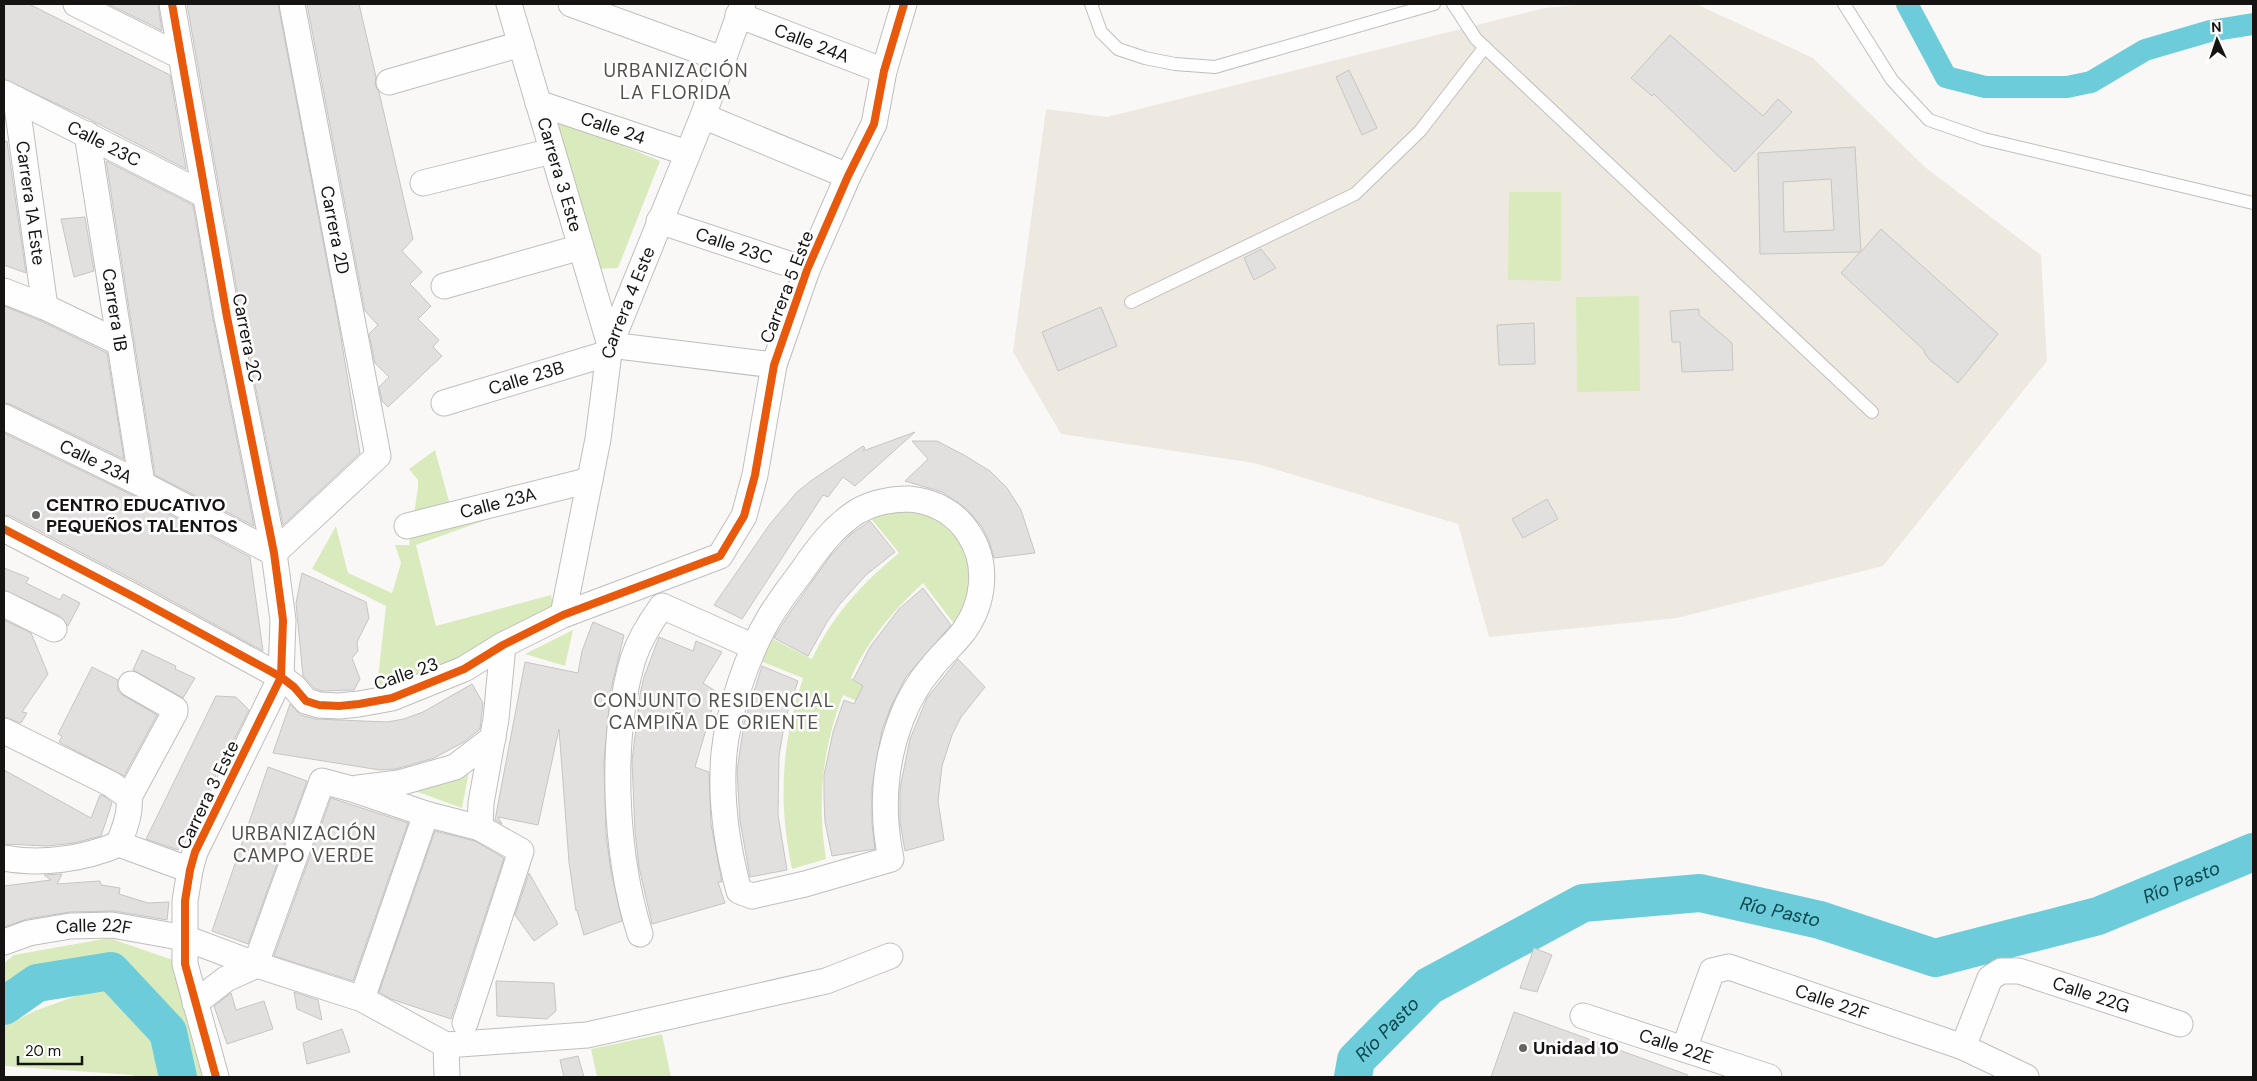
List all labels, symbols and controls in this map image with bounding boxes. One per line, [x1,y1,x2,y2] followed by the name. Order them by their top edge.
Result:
[2192,15,2242,65] north arrow
[771,18,853,69] street label: Calle 24A
[2211,18,2222,36] text: N
[603,58,749,105] district label: URBANIZACIÓN LA FLORIDA
[577,106,648,150] street label: Calle 24
[531,114,588,235] street label: Carrera 3 Este
[63,115,145,172] street label: Calle 23C
[10,139,51,267] street label: Carrera 1A Este
[315,184,355,276] street label: Carrera 2D
[692,222,776,270] street label: Calle 23C
[755,227,819,347] street label: Carrera 5 Este
[596,243,661,360] street label: Carrera 4 Este
[96,267,133,353] street label: Carrera 1B
[227,291,267,385] street label: Carrera 2C
[486,355,567,401] street label: Calle 23B
[55,434,136,489] street label: Calle 23A
[457,482,539,524] street label: Calle 23A
[46,493,238,538] place label: CENTRO EDUCATIVO PEQUEÑOS TALENTOS
[30,509,42,521] marker: CENTRO EDUCATIVO PEQUEÑOS TALENTOS
[371,652,441,696] street label: Calle 23
[593,688,835,735] district label: CONJUNTO RESIDENCIAL CAMPIÑA DE ORIENTE
[171,737,245,853] street label: Carrera 3 Este
[231,821,377,868] district label: URBANIZACIÓN CAMPO VERDE
[2139,855,2224,909] water label: Río Pasto
[1738,890,1823,932] water label: Río Pasto
[54,913,134,940] street label: Calle 22F
[2049,971,2133,1019] street label: Calle 22G
[1792,978,1872,1026] street label: Calle 22F
[1349,991,1424,1067] water label: Río Pasto
[1636,1023,1716,1070] street label: Calle 22E
[18,1034,81,1066] scale bar
[1533,1036,1619,1060] place label: Unidad 10
[25,1041,61,1061] text: 20 m
[1517,1042,1529,1054] marker: Unidad 10

